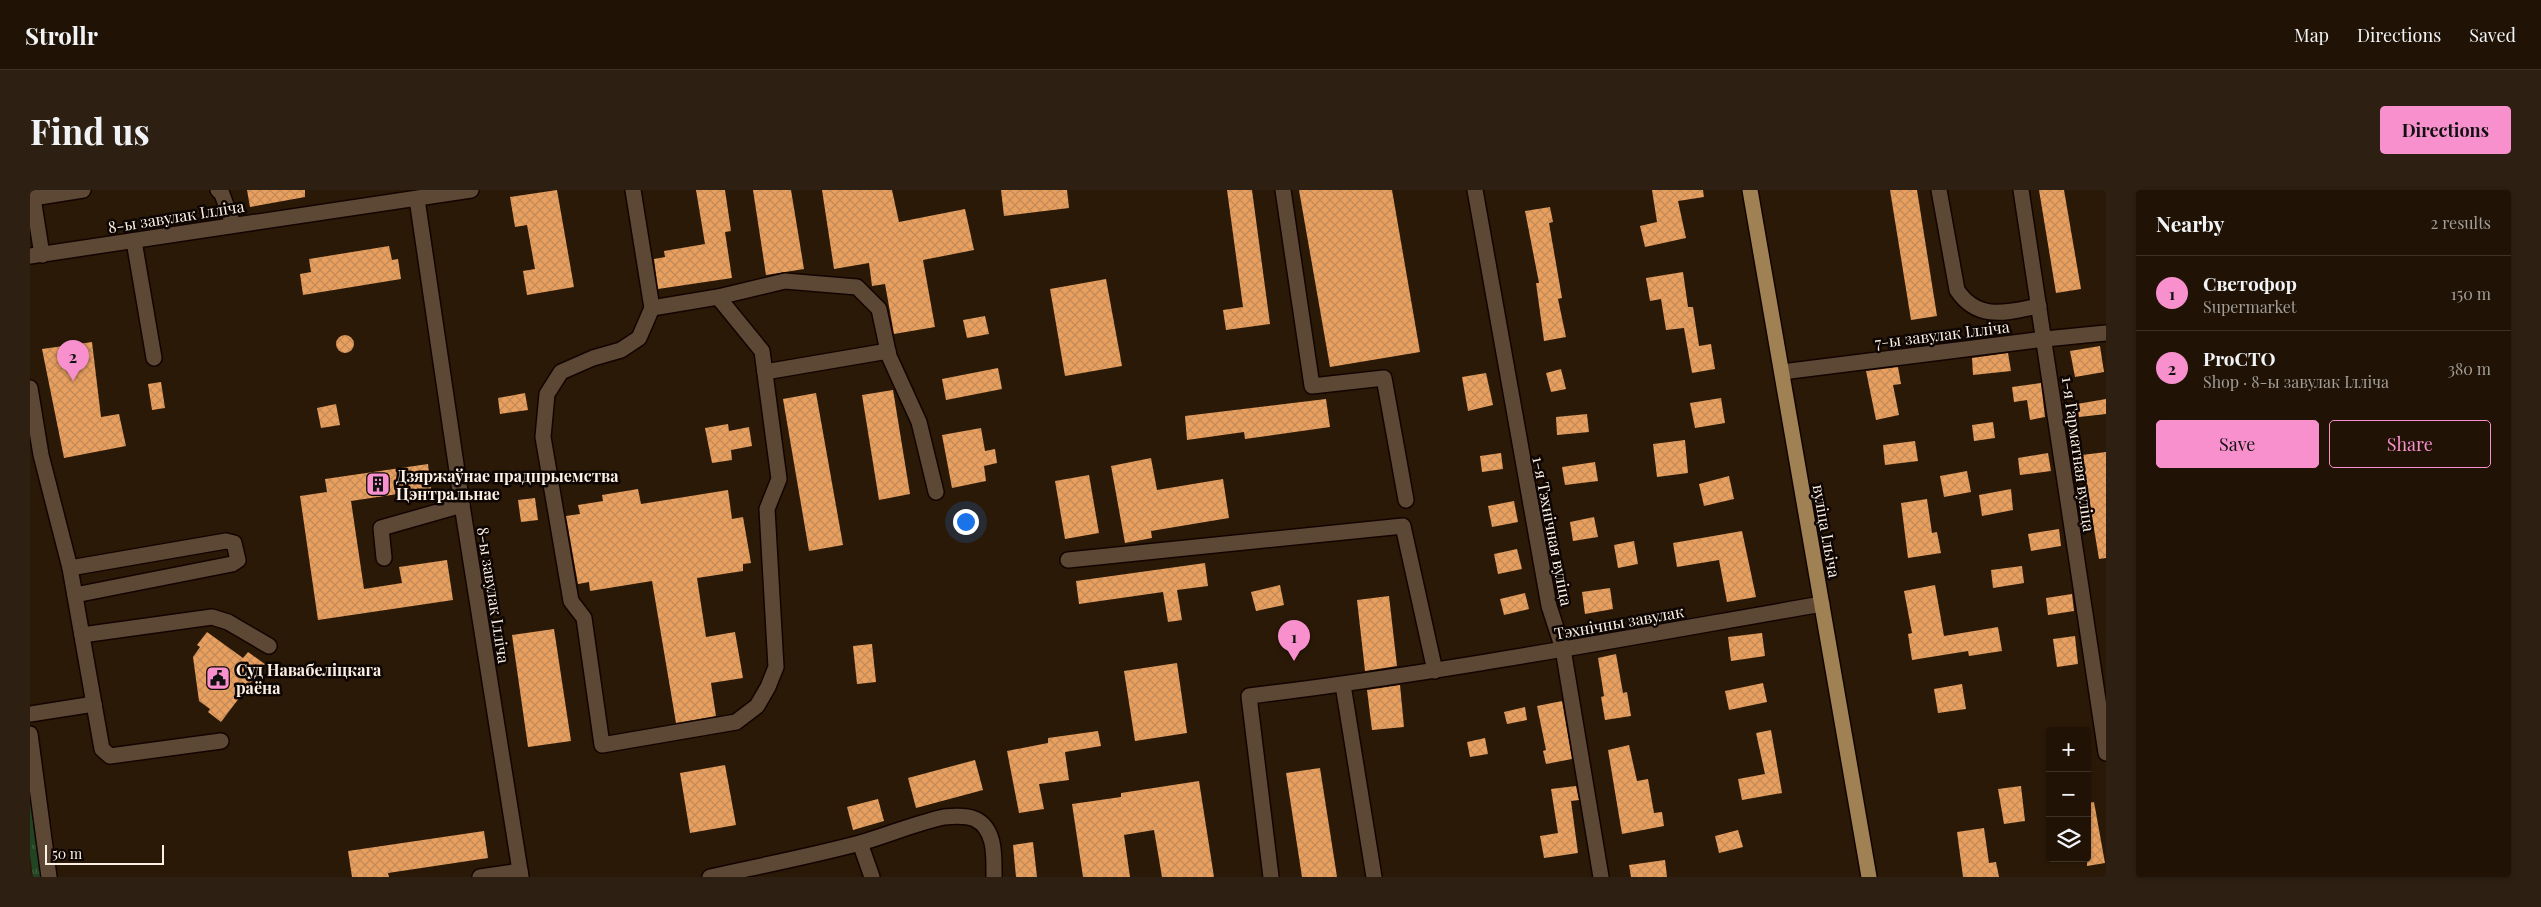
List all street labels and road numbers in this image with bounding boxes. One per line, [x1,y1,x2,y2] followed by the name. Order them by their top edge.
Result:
[106,195,246,237] street label: 8-ы завулак Ілліча
[1873,315,2011,353] street label: 7-ы завулак Ілліча
[2058,375,2100,533] street label: 1-я Гарматная вуліца
[1528,454,1578,608] street label: 1-я Тэхнічная вуліца
[1808,483,1846,579] street label: вуліца Ільіча
[473,525,515,665] street label: 8-ы завулак Ілліча
[1553,600,1685,644] street label: Тэхнічны завулак

